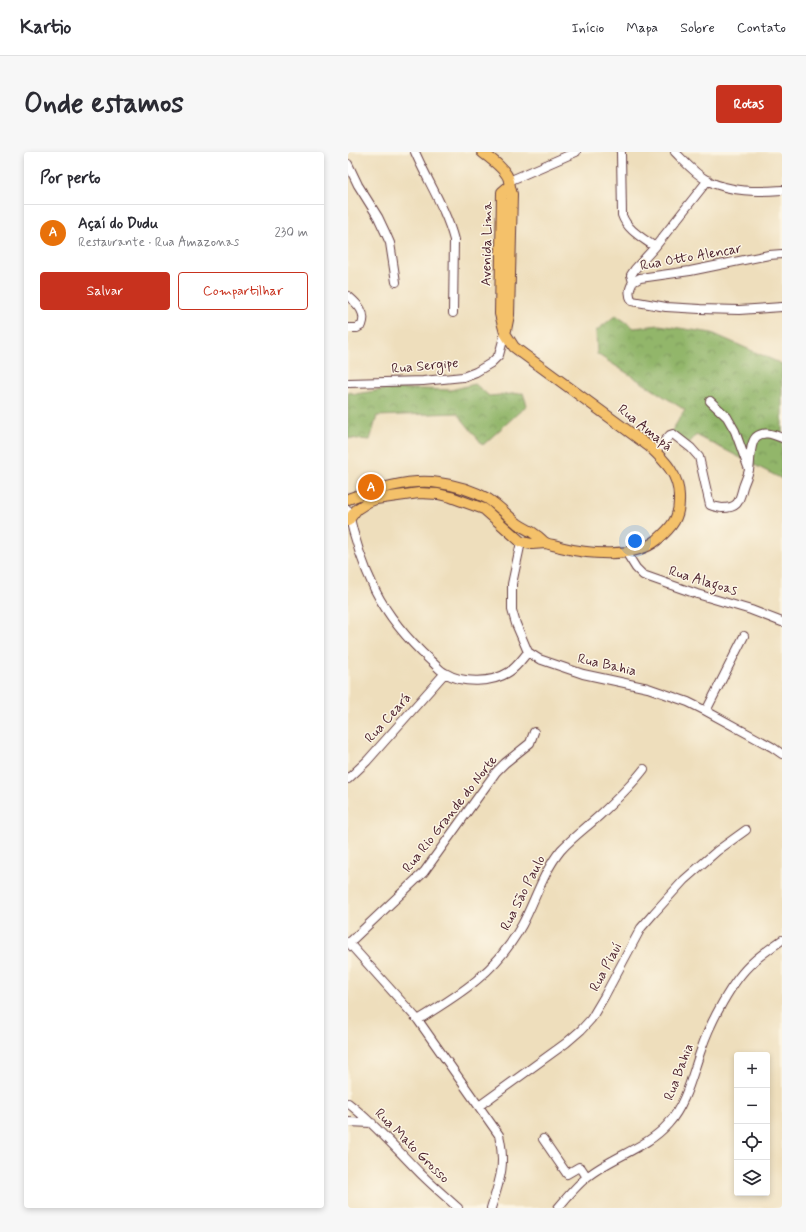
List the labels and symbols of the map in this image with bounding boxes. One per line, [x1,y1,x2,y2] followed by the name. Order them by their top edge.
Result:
[477,201,497,286] street label: Avenida Lima
[639,239,743,275] street label: Rua Otto Alencar
[391,354,459,379] street label: Rua Sergipe
[614,400,676,456] street label: Rua Amapá
[358,472,384,502] pin: A
[625,531,645,551] your location
[666,562,740,602] street label: Rua Alagoas
[576,650,638,681] street label: Rua Bahia
[361,689,415,747] street label: Rua Ceará
[399,751,502,876] street label: Rua Rio Grande do Norte
[496,852,550,934] street label: Rua São Paulo
[586,939,626,995] street label: Rua Piauí
[660,1041,698,1103] street label: Rua Bahia
[371,1105,453,1187] street label: Rua Mato Grosso

